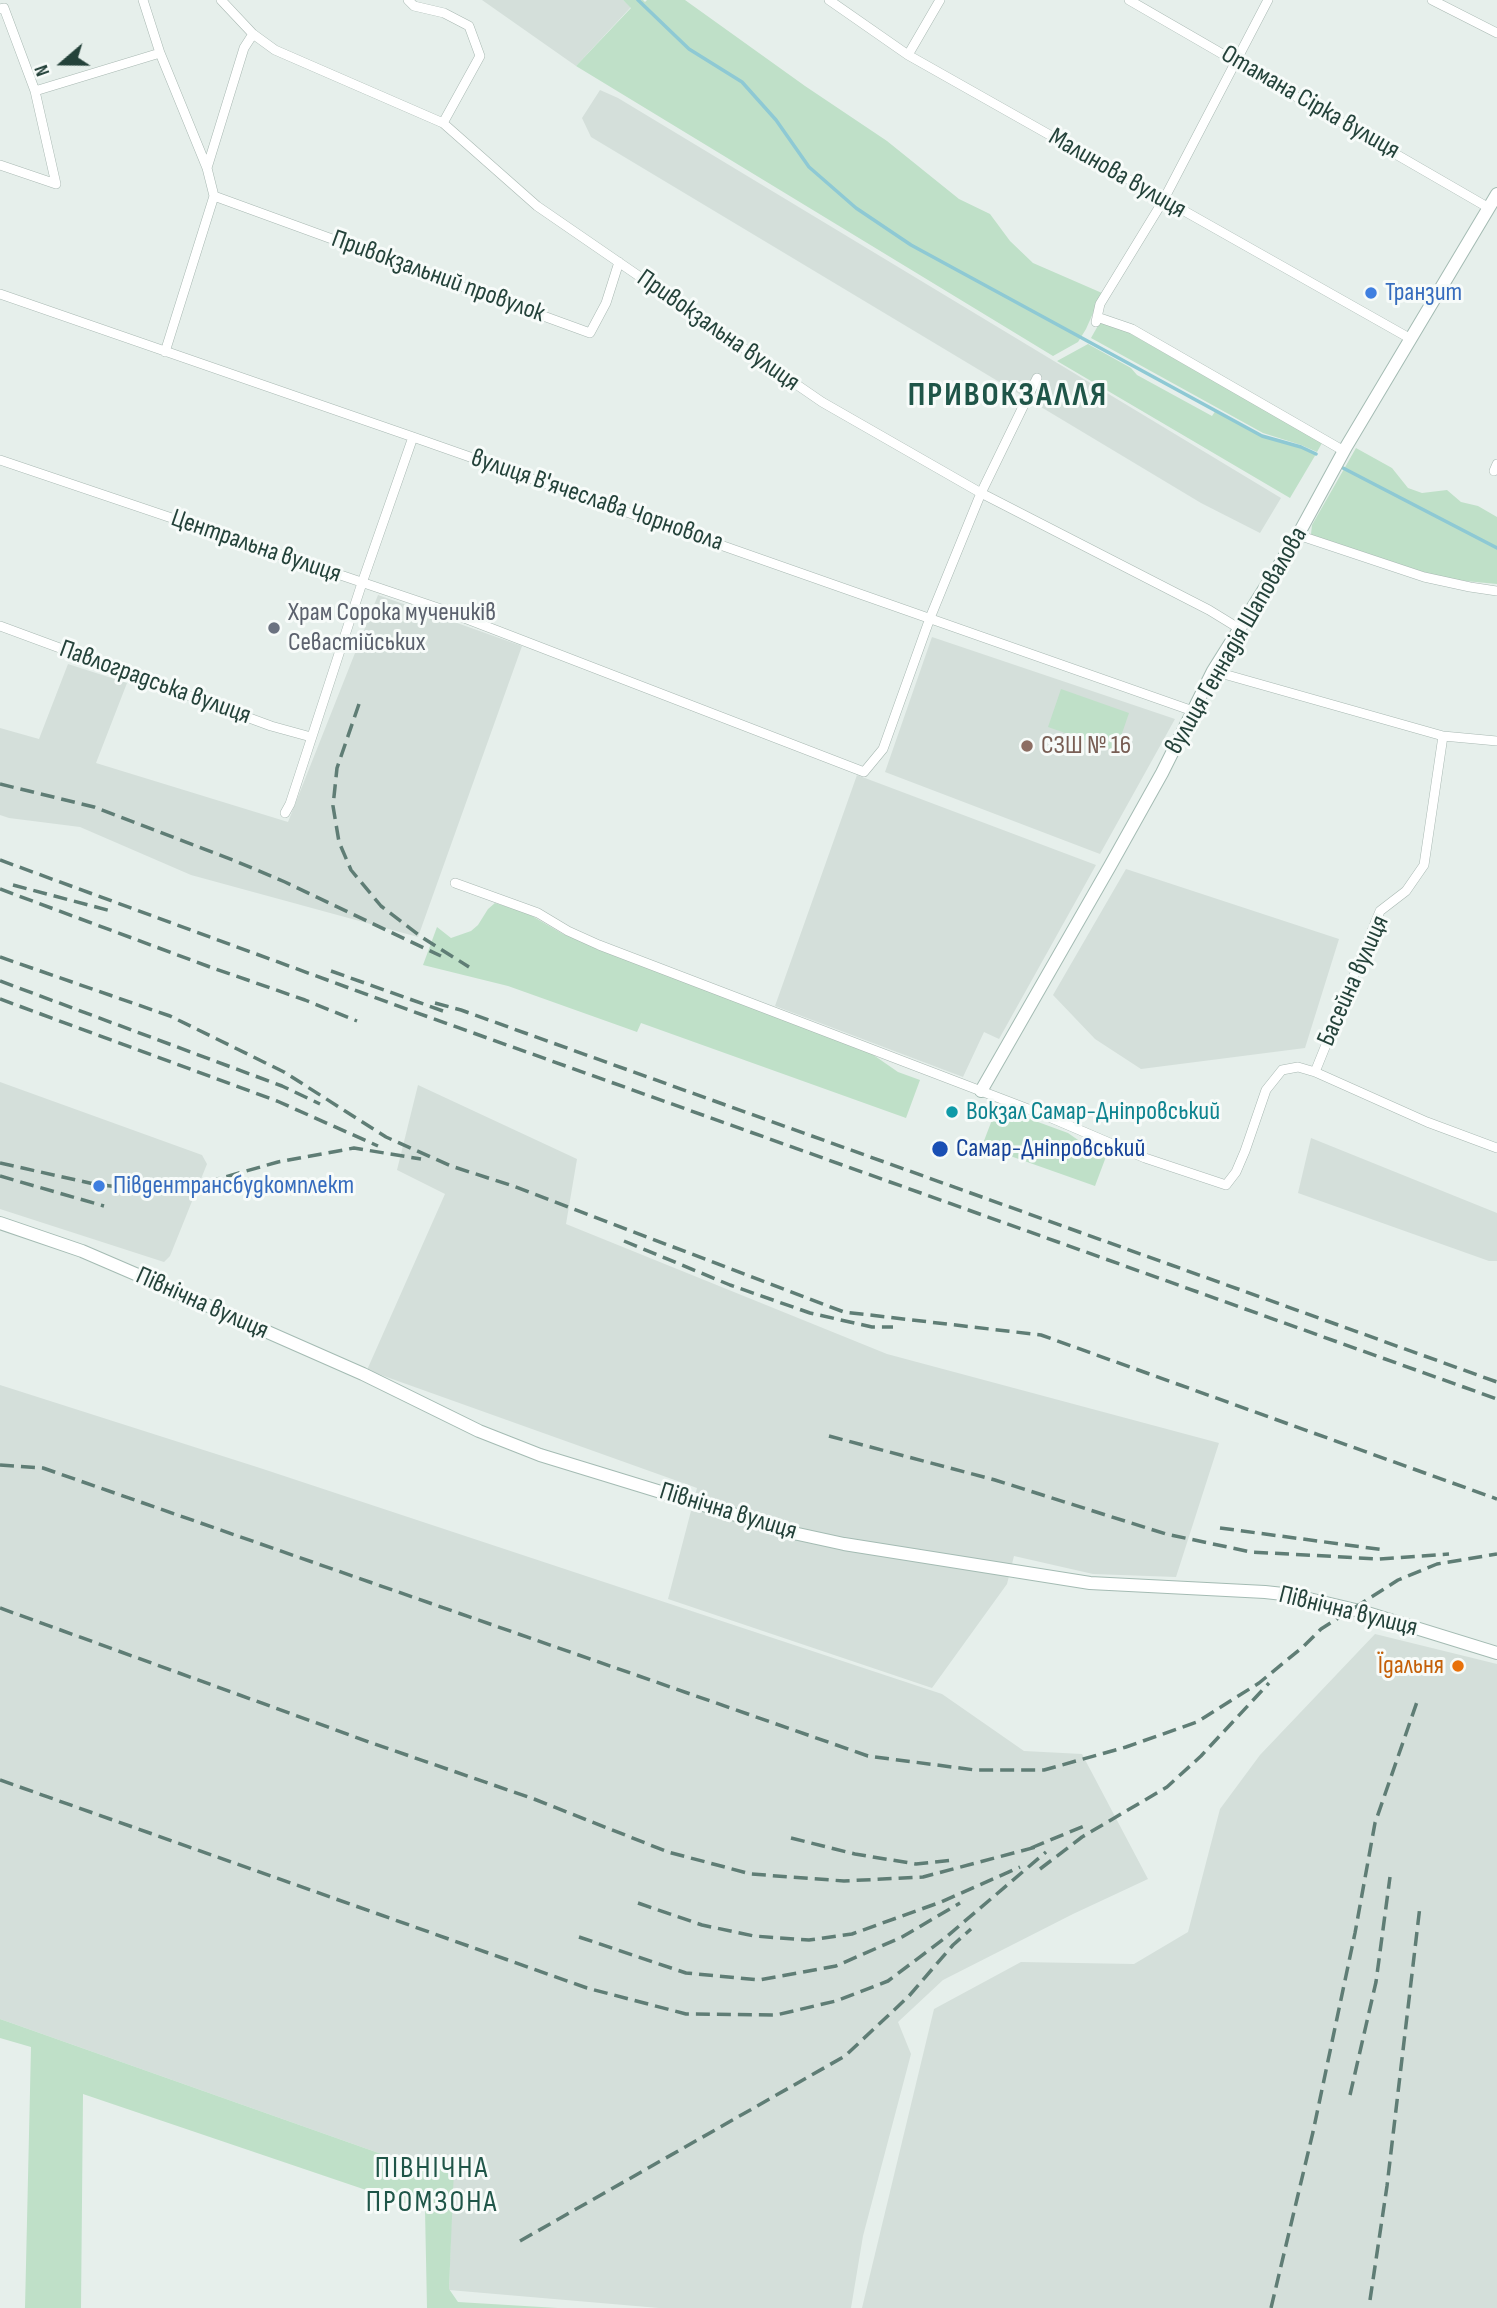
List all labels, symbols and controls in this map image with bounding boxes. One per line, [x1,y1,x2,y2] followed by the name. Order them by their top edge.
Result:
[28,28,98,98] north arrow
[1215,39,1405,167] street label: Отамана Сірка вулиця
[30,62,55,79] text: N
[1043,122,1191,226] street label: Малинова вулиця
[327,224,549,330] street label: Привокзальний провулок
[631,263,805,399] street label: Привокзальна вулиця
[1385,277,1462,309] place label: Транзит
[1363,285,1379,301] marker: Транзит
[909,377,1107,417] district label: ПРИВОКЗАЛЛЯ
[467,443,727,559] street label: вулиця В'ячеслава Чорновола
[167,503,345,591] street label: Центральна вулиця
[1159,522,1315,760] street label: вулиця Геннадія Шаповалова
[288,597,496,658] place label: Храм Сорока мучеників Севастійських
[266,620,282,636] marker: Храм Сорока мучеників Севастійських
[55,634,255,732] street label: Павлоградська вулиця
[1041,730,1131,762] place label: СЗШ № 16
[1019,738,1035,754] marker: СЗШ № 16
[1311,911,1397,1051] street label: Басейна вулиця
[966,1096,1220,1128] place label: Вокзал Самар-Дніпровський
[944,1104,960,1120] marker: Вокзал Самар-Дніпровський
[956,1133,1145,1165] place label: Самар-Дніпровський
[930,1139,950,1159] marker: Самар-Дніпровський
[113,1170,354,1202] place label: Південтрансбудкомплект
[91,1178,107,1194] marker: Південтрансбудкомплект
[131,1261,273,1347] street label: Північна вулиця
[656,1476,800,1548] street label: Північна вулиця
[1275,1580,1421,1644] street label: Північна вулиця
[1378,1650,1444,1682] place label: Їдальня
[1450,1658,1466,1674] marker: Їдальня
[367,2151,497,2222] district label: ПІВНІЧНА ПРОМЗОНА

